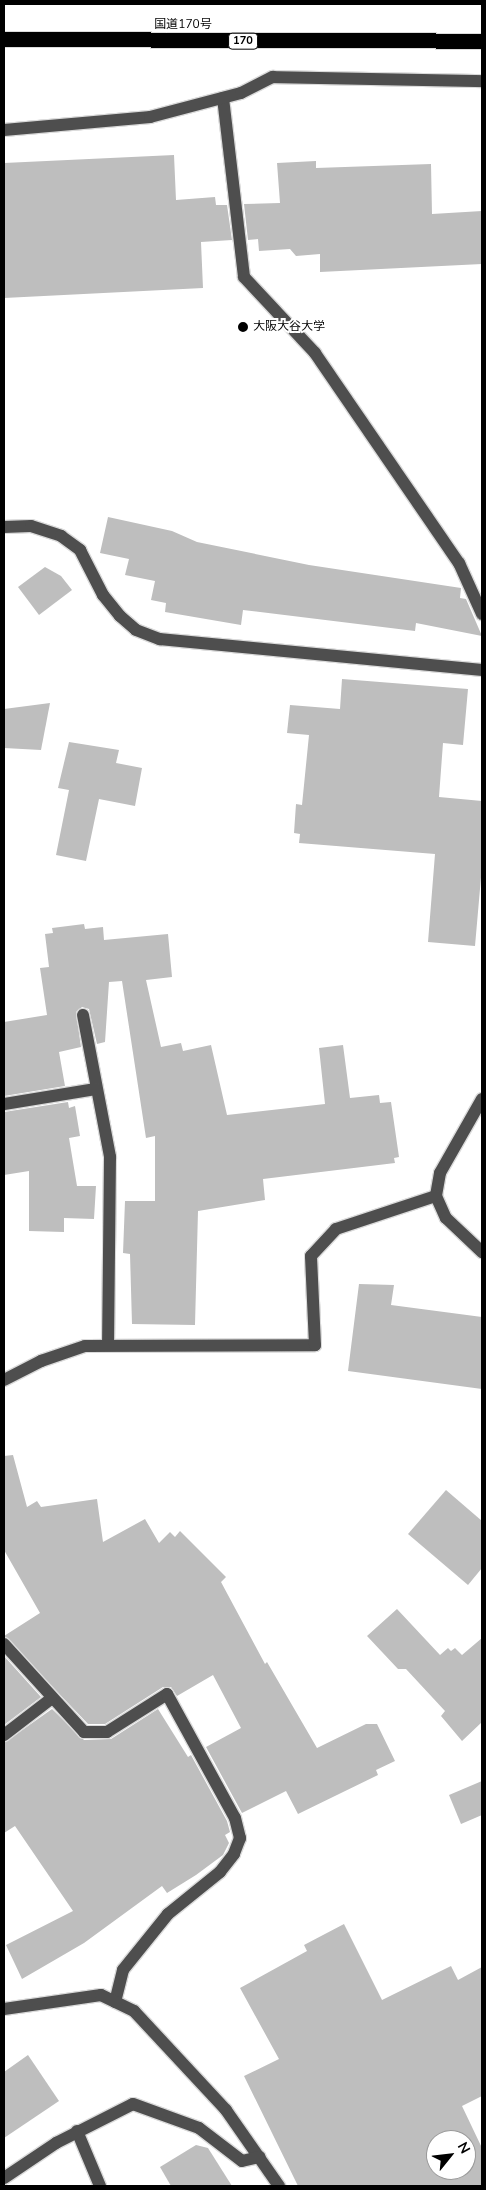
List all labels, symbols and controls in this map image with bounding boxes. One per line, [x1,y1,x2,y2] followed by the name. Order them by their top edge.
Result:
[154,18,212,32] street label: 国道170号
[228,32,258,49] road number: 170
[253,320,325,334] place label: 大阪大谷大学
[237,321,249,333] marker: 大阪大谷大学
[426,2130,476,2180] north arrow
[453,2139,475,2157] text: N

